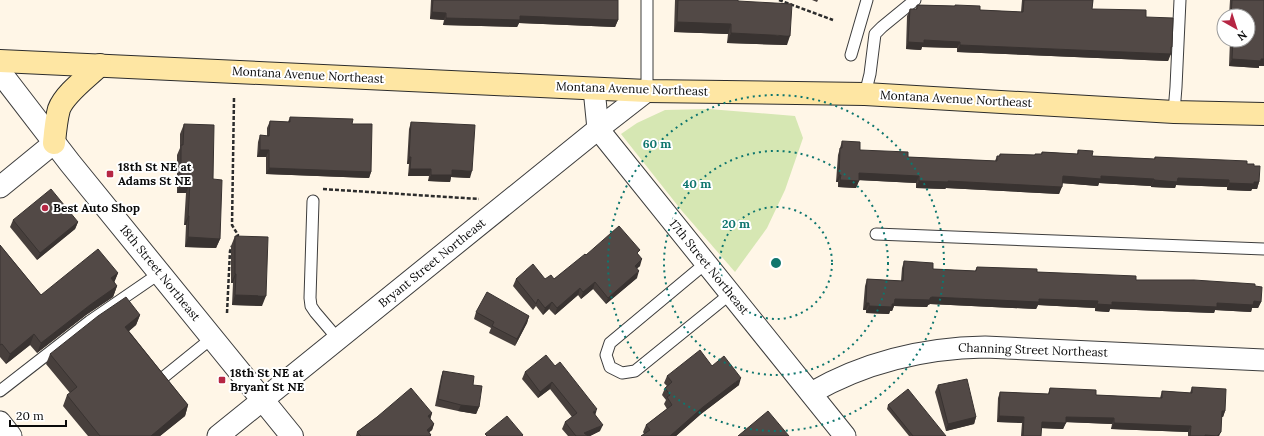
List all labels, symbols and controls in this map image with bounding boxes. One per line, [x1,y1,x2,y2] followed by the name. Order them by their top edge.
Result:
[1216,8,1256,48] north arrow
[1234,28,1250,44] text: N
[231,63,385,86] street label: Montana Avenue Northeast
[556,78,709,99] street label: Montana Avenue Northeast
[879,87,1033,110] street label: Montana Avenue Northeast
[643,136,671,151] text: 60 m
[118,159,193,188] place label: 18th St NE at Adams St NE
[105,169,115,179] marker: 18th St NE at Adams St NE
[683,176,711,191] text: 40 m
[53,200,140,215] place label: Best Auto Shop
[40,203,50,213] marker: Best Auto Shop
[375,215,489,310] street label: Bryant Street Northeast
[666,216,753,318] street label: 17th Street Northeast
[722,216,750,231] text: 20 m
[117,222,204,324] street label: 18th Street Northeast
[769,256,783,270] centre of rings
[958,339,1109,360] street label: Channing Street Northeast
[230,365,305,394] place label: 18th St NE at Bryant St NE
[217,375,227,385] marker: 18th St NE at Bryant St NE
[10,402,66,428] scale bar
[16,408,44,423] text: 20 m

